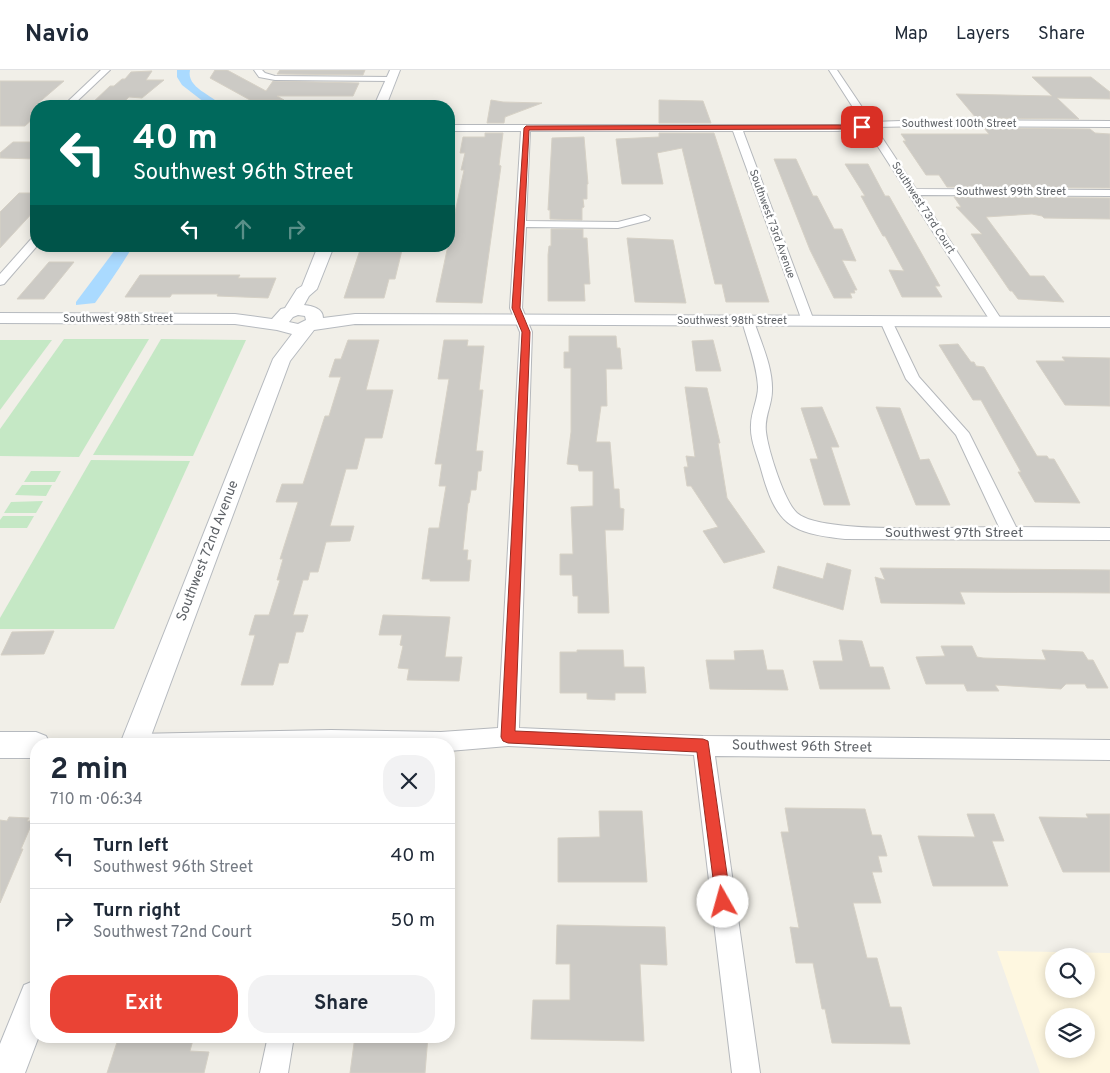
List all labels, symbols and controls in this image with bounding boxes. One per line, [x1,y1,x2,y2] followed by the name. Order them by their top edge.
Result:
[25,20,89,50] text: Navio
[894,23,928,46] text: Map
[956,23,1010,46] text: Layers
[1038,23,1085,46] text: Share
[841,106,883,148] pin
[848,113,876,141] icon: arrive
[133,117,218,161] text: 40 m
[901,117,1017,131] street label: Southwest 100th Street
[50,120,115,185] icon: left
[888,159,958,257] street label: Southwest 73rd Court
[133,160,353,187] text: Southwest 96th Street
[746,168,798,280] street label: Southwest 73rd Avenue
[956,185,1066,199] street label: Southwest 99th Street
[176,215,204,243] icon: left
[229,215,257,243] icon: ahead
[282,215,310,243] icon: right
[63,312,173,326] street label: Southwest 98th Street
[677,314,787,328] street label: Southwest 98th Street
[173,478,243,624] street label: Southwest 72nd Avenue
[885,525,1023,542] street label: Southwest 97th Street
[732,737,872,757] street label: Southwest 96th Street
[50,752,128,789] text: 2 min
[383,755,435,807] button: close
[50,790,143,810] text: 710 m · 06:34
[93,834,169,858] text: Turn left
[50,842,78,870] icon: left
[390,844,435,868] text: 40 m
[93,858,253,878] text: Southwest 96th Street
[696,875,748,927] position arrow
[93,899,181,923] text: Turn right
[50,907,78,935] icon: right
[390,909,435,933] text: 50 m
[93,923,252,943] text: Southwest 72nd Court
[1045,948,1095,1058] map controls
[1045,948,1095,998] button: search
[50,975,238,1033] button: Exit
[248,975,435,1033] button: Share
[1045,1008,1095,1058] button: layers

